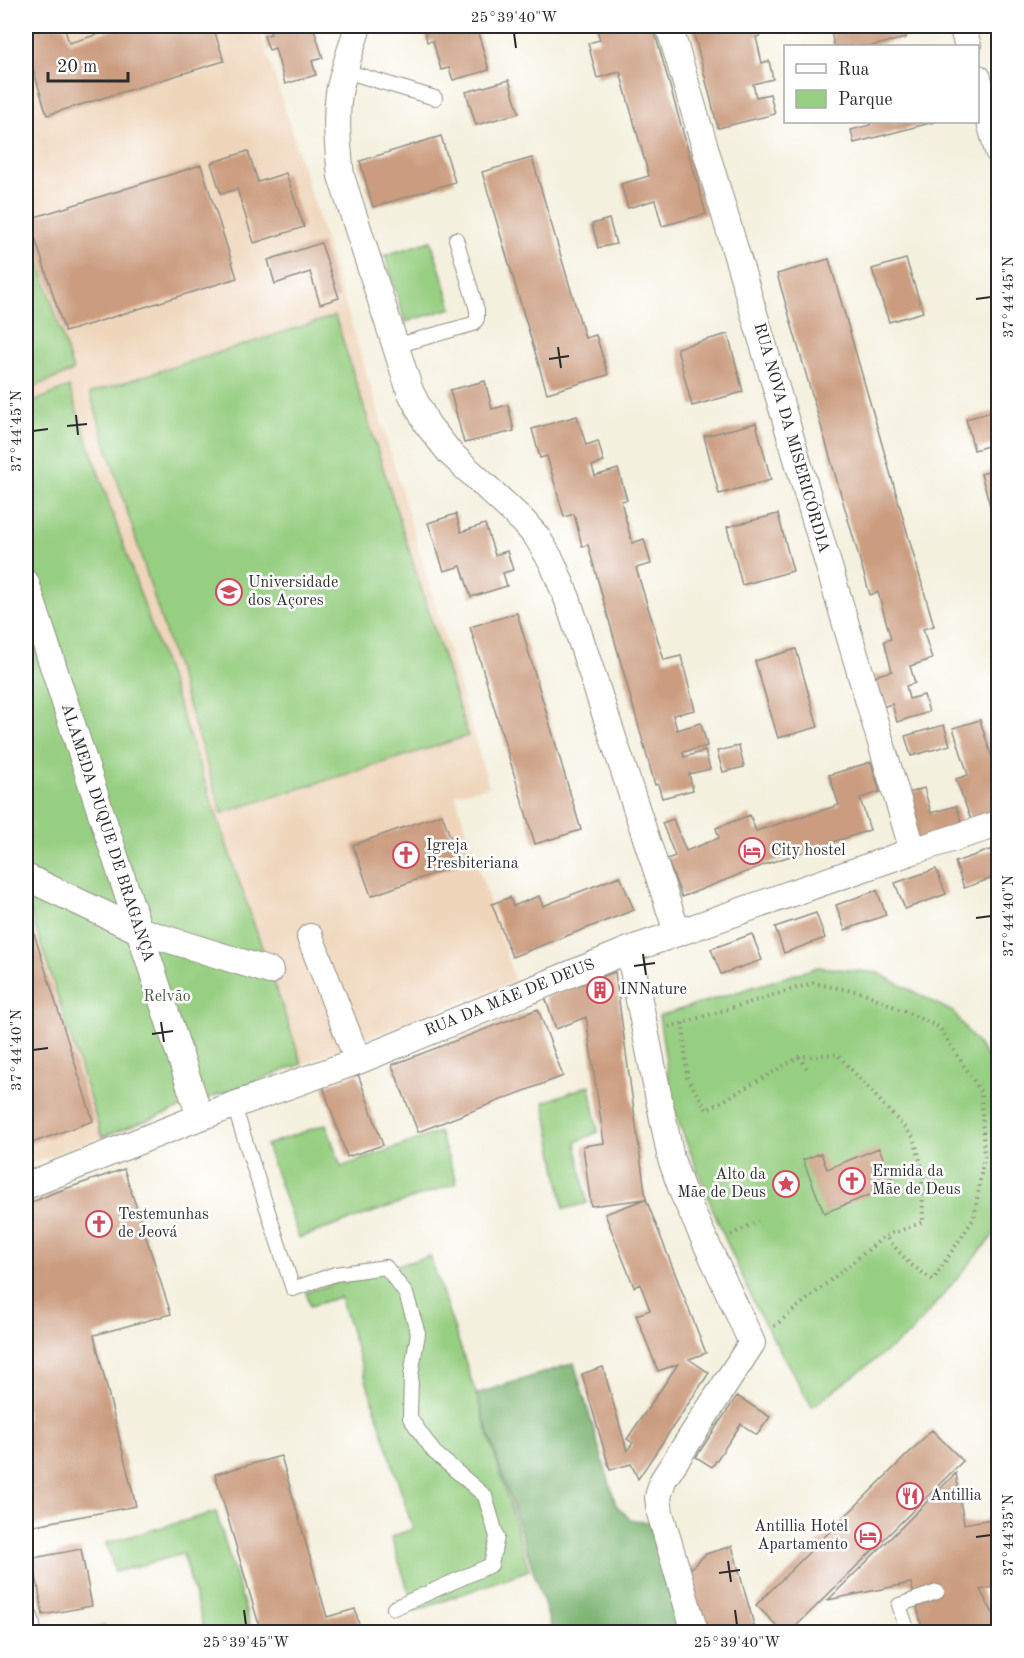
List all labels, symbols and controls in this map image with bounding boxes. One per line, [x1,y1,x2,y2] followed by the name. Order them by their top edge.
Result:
[471,11,557,26] text: 25°39'40"W
[48,45,128,83] scale bar
[784,45,979,123] legend
[57,58,97,76] text: 20 m
[838,61,869,79] text: Rua
[838,91,893,109] text: Parque
[1002,256,1017,338] text: 37°44'45"N
[750,320,836,555] street label: RUA NOVA DA MISERICÓRDIA
[10,390,25,472] text: 37°44'45"N
[248,575,338,609] place label: Universidade dos Açores
[214,577,244,607] school or university icon: Universidade dos Açores
[58,702,156,964] street label: ALAMEDA DUQUE DE BRAGANÇA
[737,836,767,866] hotel icon: City hostel
[426,838,519,872] place label: Igreja Presbiteriana
[391,840,421,870] church icon: Igreja Presbiteriana
[771,843,845,859] place label: City hostel
[1002,875,1017,957] text: 37°44'40"N
[421,953,597,1039] street label: RUA DA MÃE DE DEUS
[585,975,615,1005] building icon: INNature
[620,982,687,998] place label: INNature
[143,989,191,1005] park label: Relvão
[10,1009,25,1091] text: 37°44'40"N
[872,1164,961,1198] place label: Ermida da Mãe de Deus
[837,1166,867,1196] church icon: Ermida da Mãe de Deus
[677,1167,766,1201] place label: Alto da Mãe de Deus
[771,1169,801,1199] place icon: Alto da Mãe de Deus
[118,1207,209,1241] place label: Testemunhas de Jeová
[84,1209,114,1239] church icon: Testemunhas de Jeová
[895,1481,925,1511] restaurant icon: Antillia
[930,1488,982,1504] place label: Antillia
[1002,1494,1017,1576] text: 37°44'35"N
[754,1519,848,1553] place label: Antillia Hotel Apartamento
[853,1521,883,1551] hotel icon: Antillia Hotel Apartamento
[203,1636,289,1651] text: 25°39'45"W
[694,1636,780,1651] text: 25°39'40"W

